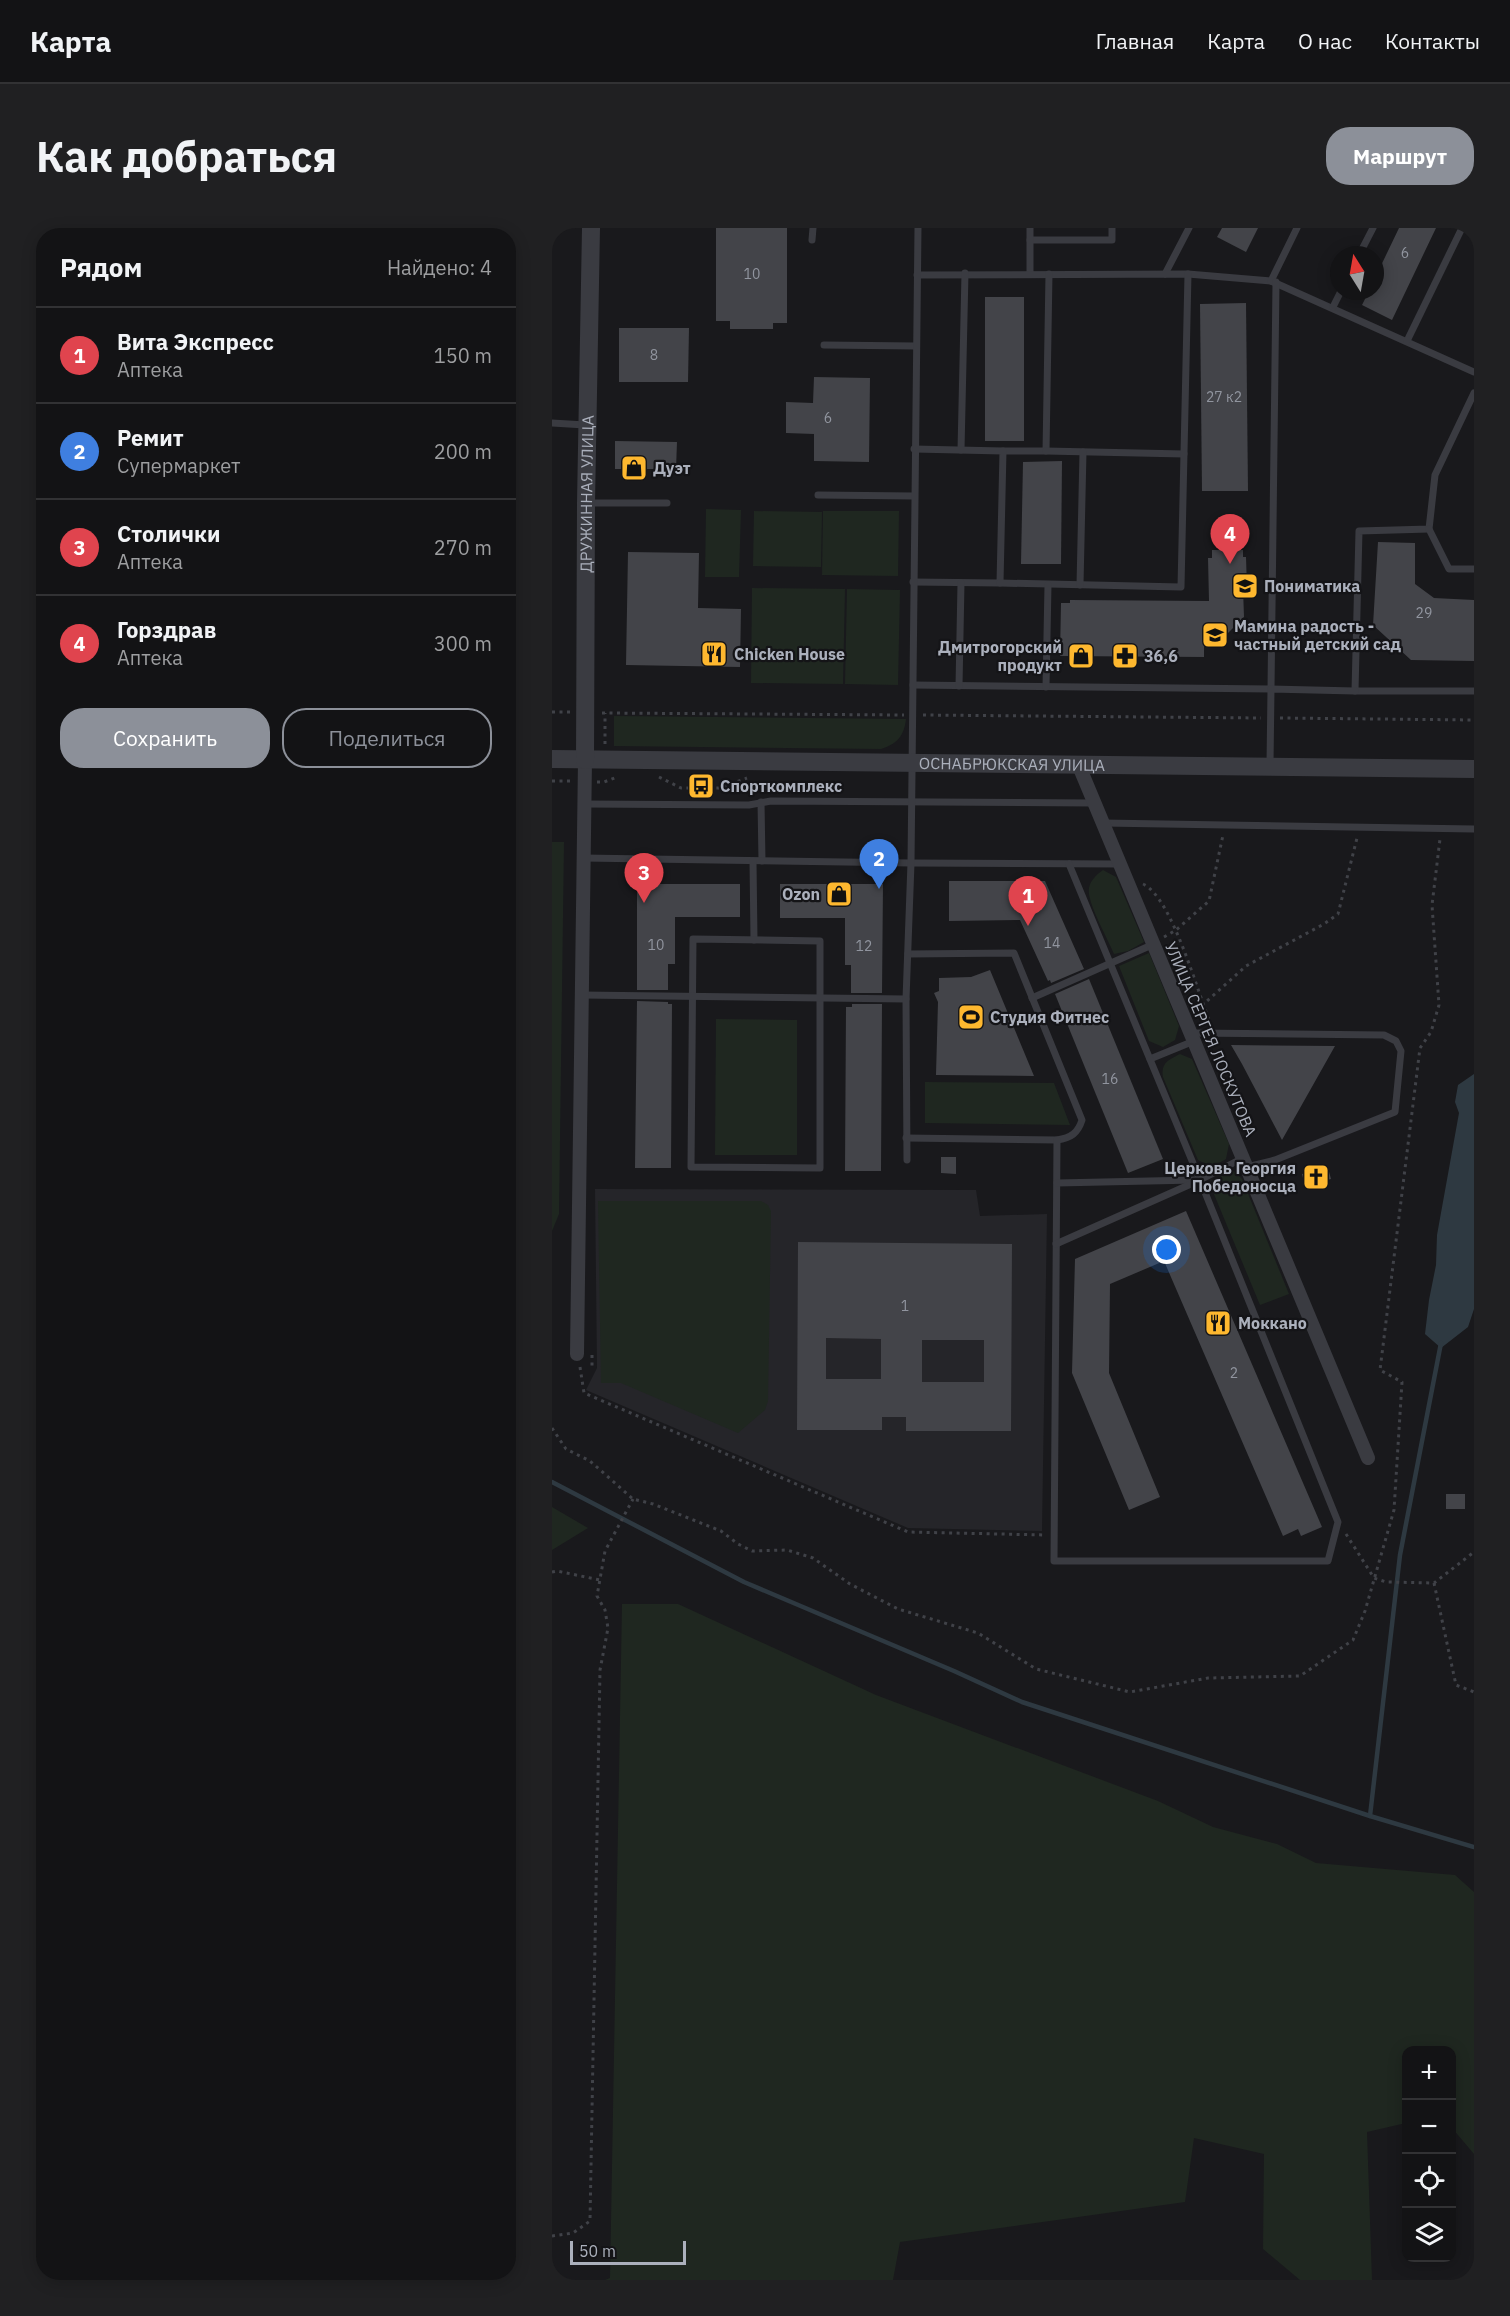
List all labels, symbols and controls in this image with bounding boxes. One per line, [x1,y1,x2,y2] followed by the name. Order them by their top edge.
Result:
[30,23,111,60] text: Карта
[1096,27,1174,55] text: Главная
[1207,27,1265,55] text: Карта
[1298,27,1352,55] text: О нас
[1385,27,1480,55] text: Контакты
[1326,127,1474,185] button: Маршрут
[36,129,337,184] text: Как добраться
[1401,244,1409,262] house number: 6
[1330,246,1384,300] north arrow
[60,250,142,284] text: Рядом
[387,254,492,281] text: Найдено: 4
[744,265,760,283] house number: 10
[117,327,274,356] text: Вита Экспресс
[74,342,86,369] text: 1
[434,342,492,369] text: 150 m
[650,346,658,364] house number: 8
[117,356,183,383] text: Аптека
[1206,388,1242,406] house number: 27 к2
[824,409,832,427] house number: 6
[576,415,598,573] street label: ДРУЖИННАЯ УЛИЦА
[117,423,184,452] text: Ремит
[74,438,86,465] text: 2
[434,438,492,465] text: 200 m
[117,452,240,479] text: Супермаркет
[619,453,649,483] shop icon: Дуэт
[653,458,691,478] place label: Дуэт
[1210,514,1250,564] pin: 4
[117,519,220,548] text: Столички
[74,534,86,561] text: 3
[434,534,492,561] text: 270 m
[117,548,183,575] text: Аптека
[1230,571,1260,601] school or university icon: Пониматика
[1264,576,1360,596] place label: Пониматика
[1416,604,1432,622] house number: 29
[117,615,216,644] text: Горздрав
[1234,616,1402,654] place label: Мамина радость - частный детский сад
[1200,620,1230,650] school or university icon: Мамина радость - частный детский сад
[74,630,86,657] text: 4
[434,630,492,657] text: 300 m
[938,637,1062,675] place label: Дмитрогорский продукт
[699,639,729,669] restaurant icon: Chicken House
[1066,641,1096,671] shop icon: Дмитрогорский продукт
[1110,641,1140,671] pharmacy icon: 36,6
[117,644,183,671] text: Аптека
[734,644,845,664] place label: Chicken House
[1144,646,1178,666] place label: 36,6
[60,708,270,768] button: Сохранить
[282,708,492,768] button: Поделиться
[919,753,1105,775] street label: ОСНАБРЮКСКАЯ УЛИЦА
[686,771,716,801] bus stop icon: Спорткомплекс
[720,776,842,796] place label: Спорткомплекс
[860,840,898,889] pin: 2
[624,854,664,903] pin: 3
[1008,876,1048,926] pin: 1
[824,879,854,909] shop icon: Ozon
[782,884,820,904] place label: Ozon
[1044,934,1060,952] house number: 14
[648,936,664,954] house number: 10
[856,937,872,955] house number: 12
[1161,938,1261,1140] street label: УЛИЦА СЕРГЕЯ ЛОСКУТОВА
[956,1002,986,1032] sports icon: Студия Фитнес
[990,1007,1109,1027] place label: Студия Фитнес
[1102,1070,1118,1088] house number: 16
[1164,1158,1296,1196] place label: Церковь Георгия Победоносца
[1301,1162,1331,1192] church icon: Церковь Георгия Победоносца
[1152,1235,1181,1264] your location
[901,1297,909,1315] house number: 1
[1203,1308,1233,1338] restaurant icon: Моккано
[1238,1313,1307,1333] place label: Моккано
[1230,1364,1238,1382] house number: 2
[1402,2046,1456,2262] map controls
[1402,2046,1456,2100] button: +
[1402,2100,1456,2154] button: −
[1402,2154,1456,2208] button: locate
[1402,2208,1456,2262] button: layers
[570,2238,686,2266] scale bar
[579,2241,616,2261] text: 50 m

